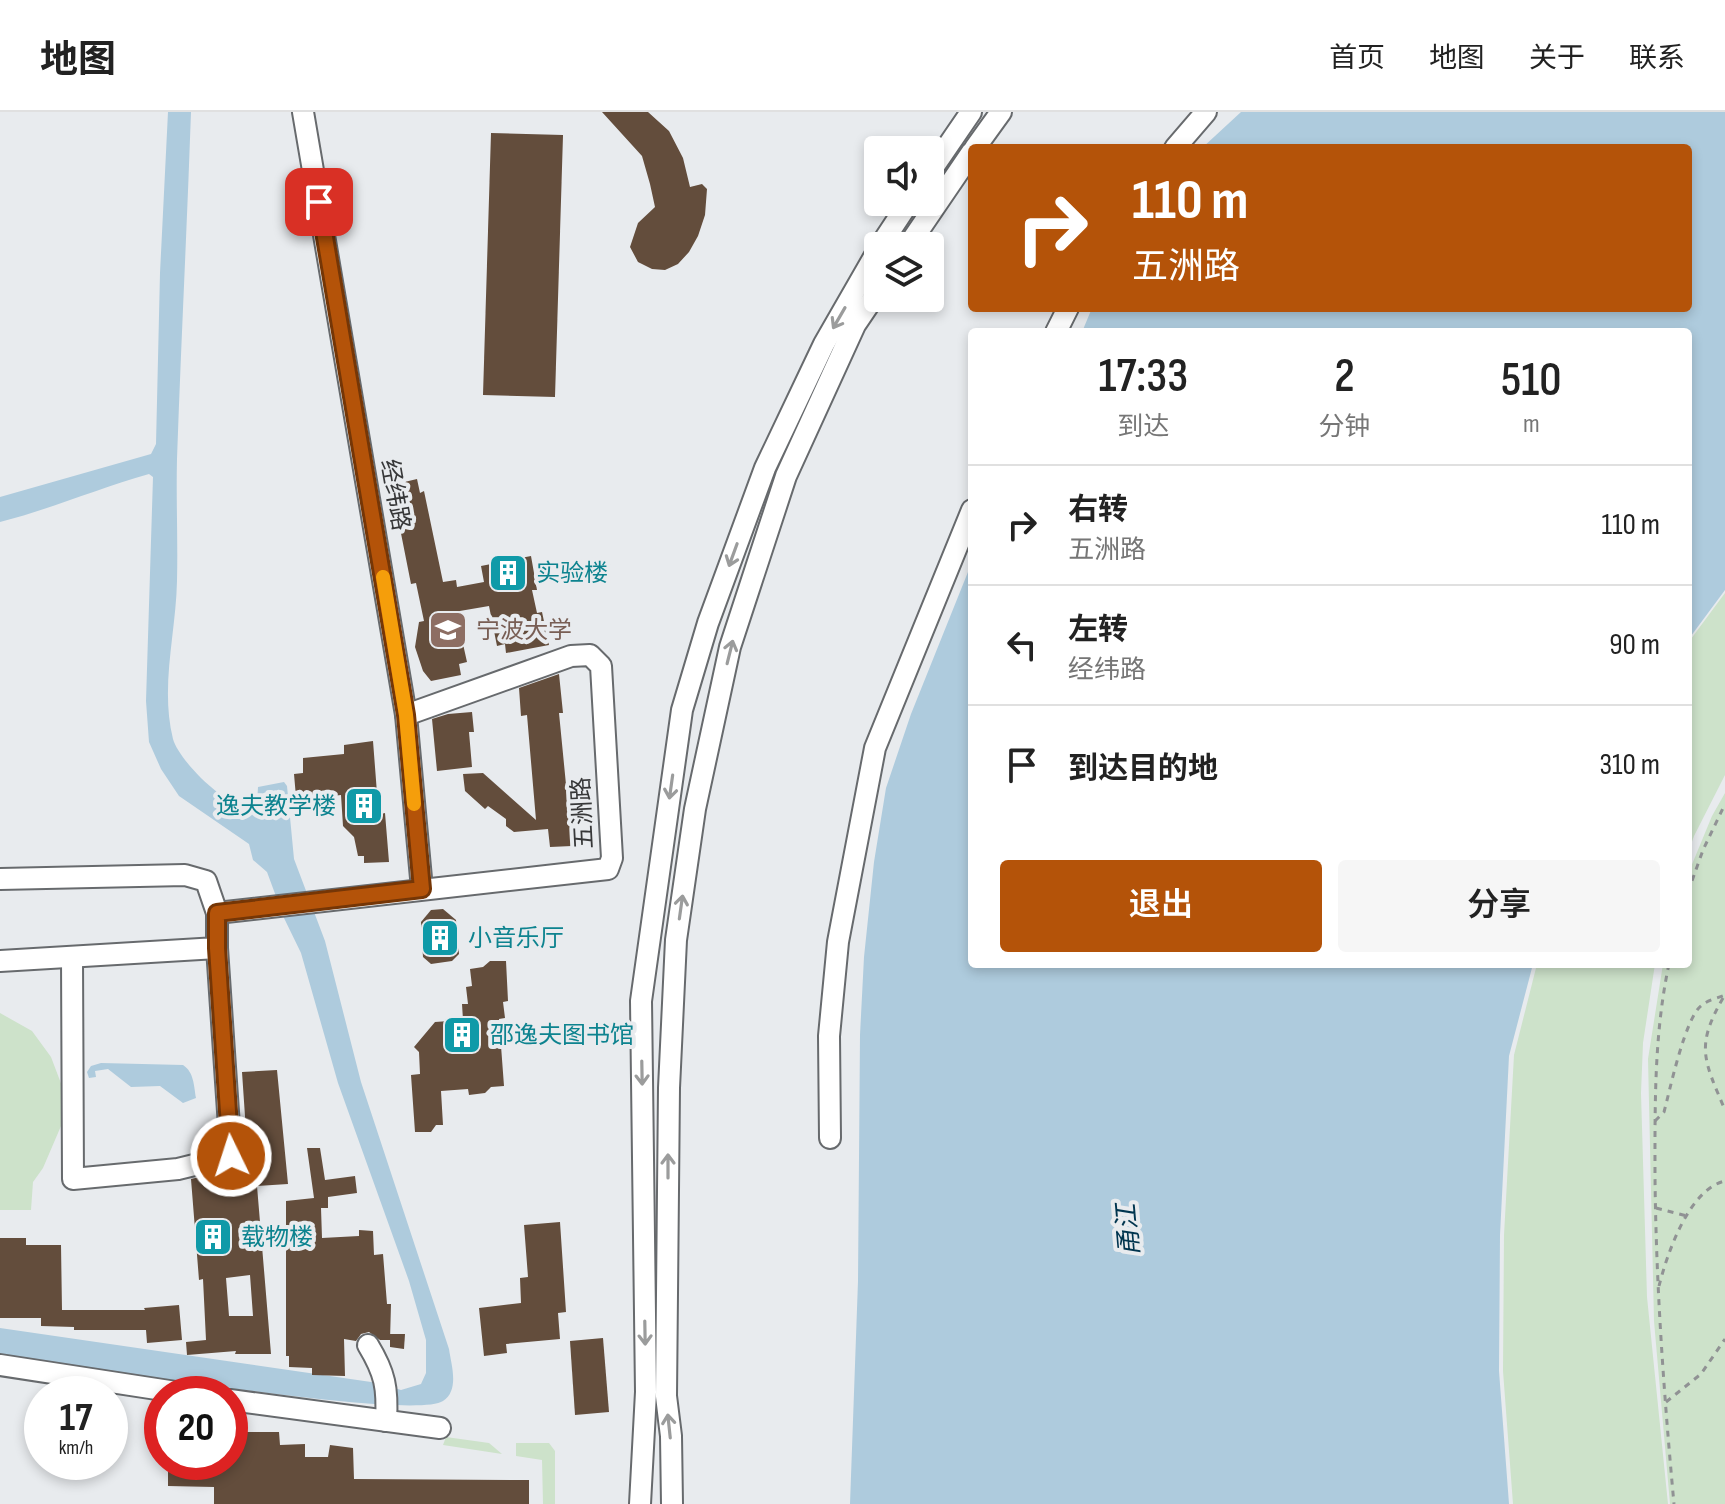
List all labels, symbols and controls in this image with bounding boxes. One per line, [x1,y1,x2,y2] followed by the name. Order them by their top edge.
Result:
[40,38,116,83] text: 地图
[1329,42,1385,75] text: 首页
[1429,42,1485,75] text: 地图
[1529,42,1585,75] text: 关于
[1629,42,1685,75] text: 联系
[864,136,944,312] map controls
[864,136,944,216] button: sound
[285,168,353,236] pin
[1132,168,1248,235] text: 110 m
[1000,176,1104,280] icon: right
[297,180,341,224] icon: arrive
[864,232,944,312] button: layers
[1132,246,1240,289] text: 五洲路
[831,306,847,329] one-way arrow
[1098,348,1188,405] text: 17:33
[1334,348,1355,405] text: 2
[1501,352,1562,409] text: 510
[1523,409,1540,440] text: m
[1117,412,1169,443] text: 到达
[1319,412,1371,443] text: 分钟
[374,457,416,533] street label: 经纬路
[1068,492,1128,528] text: 右转
[1000,503,1044,547] icon: right
[1602,507,1660,543] text: 110 m
[1068,535,1146,566] text: 五洲路
[725,542,739,567] one-way arrow
[487,552,529,594] building icon: 实验楼
[536,559,608,588] place label: 实验楼
[427,609,469,651] school or university icon: 宁波大学
[1068,612,1128,648] text: 左转
[476,616,572,645] place label: 宁波大学
[1000,623,1044,667] icon: left
[1609,627,1660,663] text: 90 m
[723,639,738,665] one-way arrow
[1068,655,1146,686] text: 经纬路
[1000,743,1044,787] icon: arrive
[1600,747,1660,783] text: 310 m
[1068,751,1218,787] text: 到达目的地
[663,774,678,799] one-way arrow
[567,776,599,850] street label: 五洲路
[343,785,385,827] building icon: 逸夫教学楼
[216,792,336,821] place label: 逸夫教学楼
[1000,860,1322,952] button: 退出
[1338,860,1660,952] button: 分享
[674,895,689,920] one-way arrow
[419,917,461,959] building icon: 小音乐厅
[468,924,564,953] place label: 小音乐厅
[441,1014,483,1056] building icon: 邵逸夫图书馆
[490,1021,634,1050] place label: 邵逸夫图书馆
[634,1059,650,1086] one-way arrow
[189,1114,273,1198] position arrow
[660,1153,676,1180] one-way arrow
[1111,1200,1147,1257] water label: 甬江
[192,1216,234,1258] building icon: 载物楼
[241,1223,313,1252] place label: 载物楼
[637,1319,653,1346] one-way arrow
[144,1376,248,1480] speed limit sign: 20
[60,1394,92,1442] text: 17
[662,1413,677,1440] one-way arrow
[59,1436,93,1460] text: km/h

